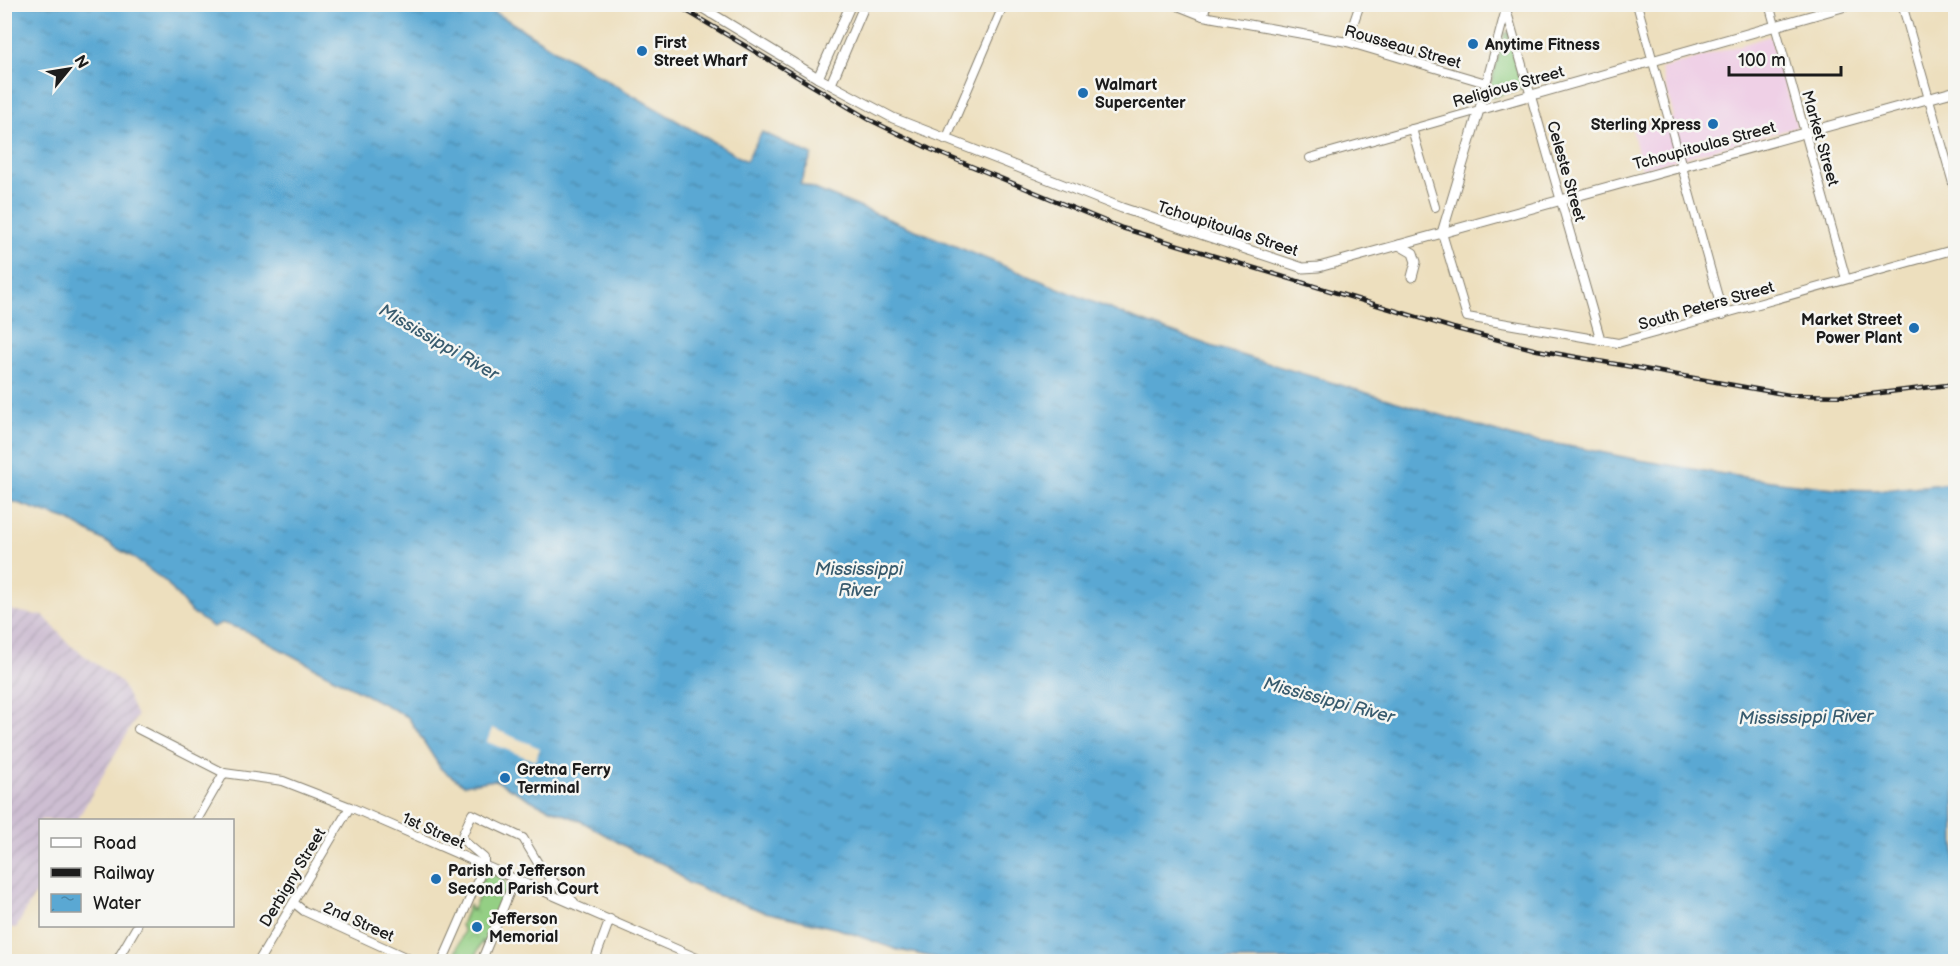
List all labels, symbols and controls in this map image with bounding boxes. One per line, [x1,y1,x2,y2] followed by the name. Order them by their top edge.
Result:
[1342,22,1463,73] street label: Rousseau Street
[654,34,749,71] place label: First Street Wharf
[1484,36,1600,55] place label: Anytime Fitness
[1466,37,1480,51] marker: Anytime Fitness
[39,39,99,99] north arrow
[1729,39,1842,77] scale bar
[635,44,649,58] marker: First Street Wharf
[1738,50,1786,71] text: 100 m
[69,52,92,72] text: N
[1451,62,1566,112] street label: Religious Street
[1095,76,1186,113] place label: Walmart Supercenter
[1076,86,1090,100] marker: Walmart Supercenter
[1797,88,1842,188] street label: Market Street
[1591,116,1701,135] place label: Sterling Xpress
[1706,117,1720,131] marker: Sterling Xpress
[1631,118,1778,175] street label: Tchoupitoulas Street
[1542,119,1589,224] street label: Celeste Street
[1155,198,1300,261] street label: Tchoupitoulas Street
[1636,278,1776,335] street label: South Peters Street
[375,300,504,386] water label: Mississippi River
[1801,311,1903,348] place label: Market Street Power Plant
[1907,321,1921,335] marker: Market Street Power Plant
[815,559,904,601] water label: Mississippi River
[1261,673,1398,728] water label: Mississippi River
[1739,706,1875,729] water label: Mississippi River
[517,761,611,798] place label: Gretna Ferry Terminal
[498,771,512,785] marker: Gretna Ferry Terminal
[399,809,468,854] street label: 1st Street
[39,819,234,927] legend
[256,825,330,931] street label: Derbigny Street
[93,833,137,854] text: Road
[448,862,599,899] place label: Parish of Jefferson Second Parish Court
[93,863,155,884] text: Railway
[429,872,443,886] marker: Parish of Jefferson Second Parish Court
[93,893,141,914] text: Water
[320,898,397,946] street label: 2nd Street
[489,910,558,947] place label: Jefferson Memorial
[470,920,484,934] marker: Jefferson Memorial

